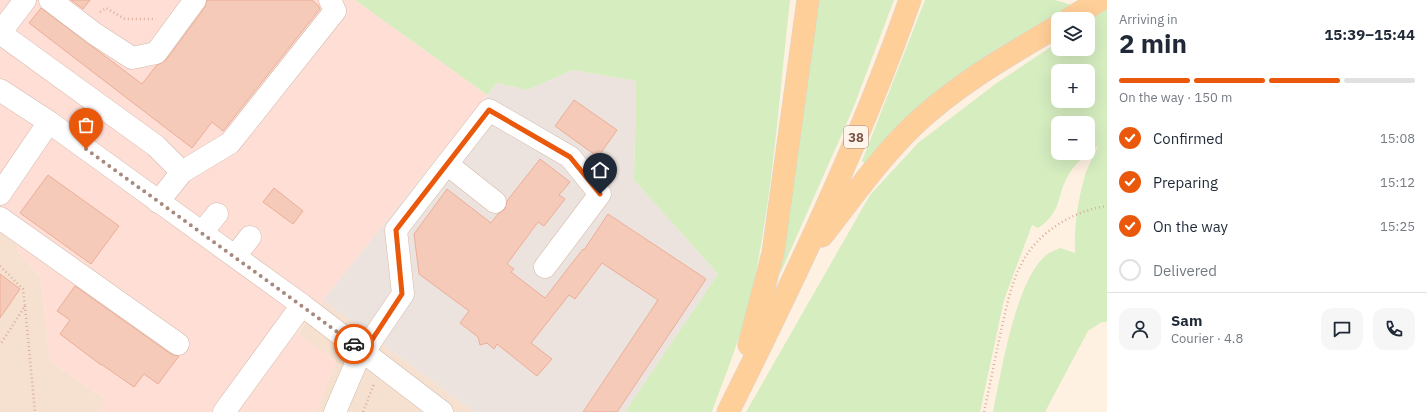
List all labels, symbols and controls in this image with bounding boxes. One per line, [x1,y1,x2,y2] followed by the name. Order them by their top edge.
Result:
[1119,11,1178,28] text: Arriving in
[1051,12,1095,160] map controls
[1051,12,1095,56] button: layers
[1324,25,1415,44] text: 15:39–15:44
[1119,26,1187,60] text: 2 min
[1051,64,1095,108] button: +
[1119,89,1232,106] text: On the way · 150 m
[69,108,103,149] pin
[75,114,97,136] icon: bag
[1051,116,1095,160] button: −
[844,126,868,148] road number: 38
[1119,127,1141,149] icon: check
[1153,129,1223,148] text: Confirmed
[1380,130,1415,147] text: 15:08
[583,153,617,194] pin
[589,159,611,181] icon: home
[1119,171,1141,193] icon: check
[1153,173,1218,192] text: Preparing
[1380,174,1415,191] text: 15:12
[1119,215,1141,237] icon: check
[1153,217,1228,236] text: On the way
[1380,218,1415,235] text: 15:25
[1153,261,1217,280] text: Delivered
[1119,308,1161,350] button: person
[1321,308,1363,350] button: chat
[1373,308,1415,350] button: phone
[1171,311,1202,330] text: Sam
[334,324,374,364] courier
[1171,330,1243,347] text: Courier · 4.8
[343,333,365,355] icon: car

